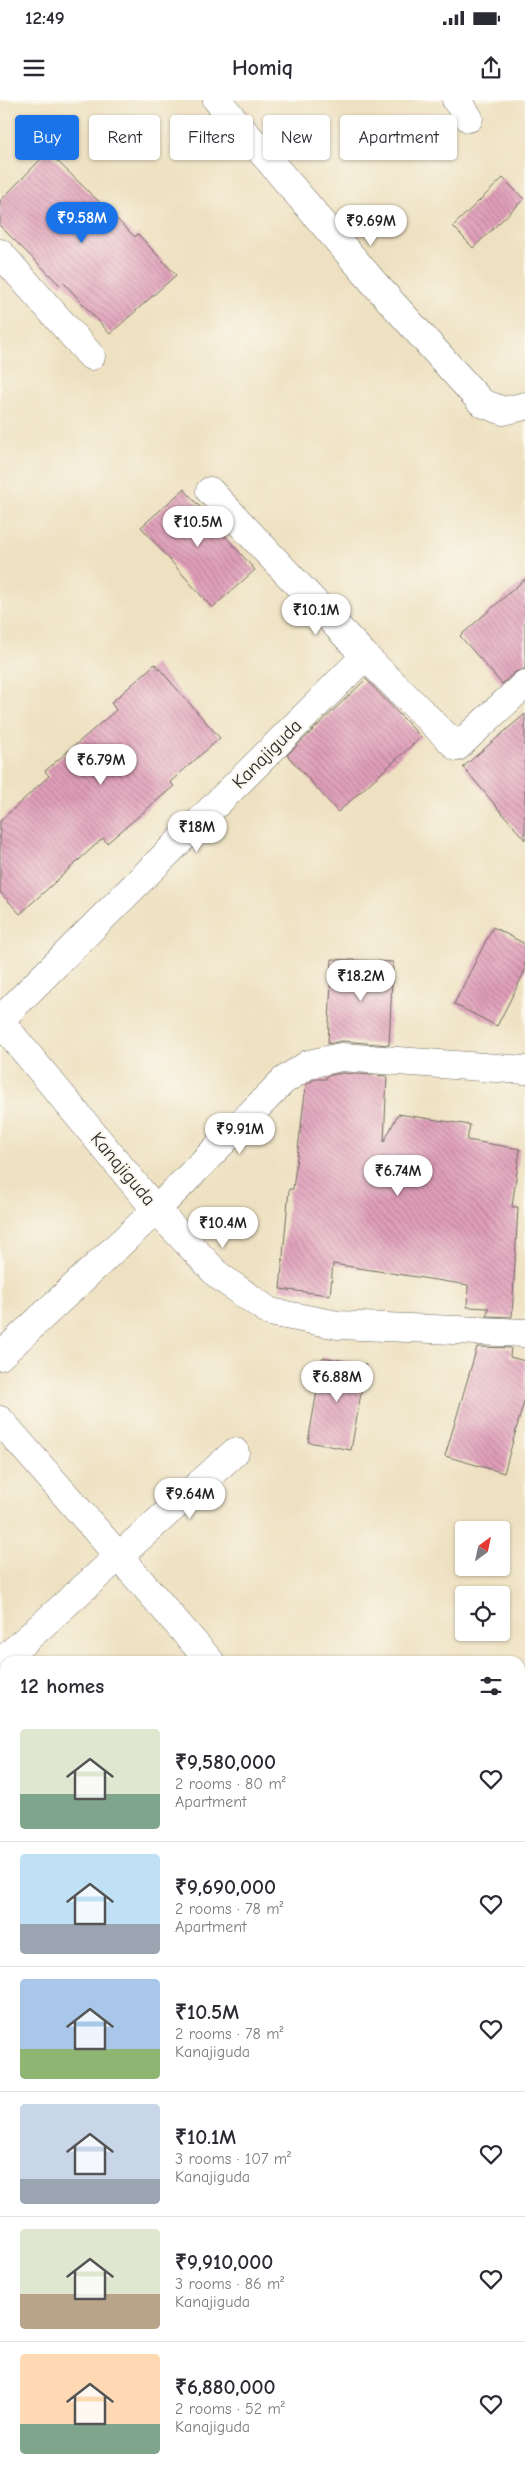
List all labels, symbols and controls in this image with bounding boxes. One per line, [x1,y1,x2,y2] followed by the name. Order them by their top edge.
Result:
[25,7,65,29] text: 12:49
[20,54,48,82] icon: menu
[477,54,505,82] icon: share
[232,55,293,81] text: Homiq
[15,115,79,160] chip: Buy
[89,115,160,160] chip: Rent
[170,115,253,160] chip: Filters
[263,115,330,160] chip: New
[340,115,457,160] chip: Apartment
[41,202,123,244] pin: ₹9.58M
[330,204,412,247] pin: ₹9.69M
[57,209,107,227] text: ₹9.58M
[346,212,396,230] text: ₹9.69M
[157,506,239,548] pin: ₹10.5M
[174,513,222,531] text: ₹10.5M
[275,594,357,636] pin: ₹10.1M
[293,601,339,619] text: ₹10.1M
[228,715,306,793] street label: Kanajiguda
[60,744,142,786] pin: ₹6.79M
[77,751,125,769] text: ₹6.79M
[167,810,227,853] pin: ₹18M
[179,818,215,836] text: ₹18M
[320,960,402,1002] pin: ₹18.2M
[337,967,385,985] text: ₹18.2M
[199,1112,281,1155] pin: ₹9.91M
[216,1120,264,1138] text: ₹9.91M
[86,1128,160,1210] street label: Kanajiguda
[357,1154,439,1197] pin: ₹6.74M
[375,1162,421,1180] text: ₹6.74M
[182,1206,264,1249] pin: ₹10.4M
[199,1214,247,1232] text: ₹10.4M
[296,1360,378,1403] pin: ₹6.88M
[312,1368,362,1386] text: ₹6.88M
[149,1478,231,1520] pin: ₹9.64M
[165,1485,215,1503] text: ₹9.64M
[455,1521,510,1576] north arrow
[455,1521,510,1641] map controls
[455,1586,510,1641] button: locate
[477,1672,505,1700] icon: filters
[20,1674,104,1698] text: 12 homes
[60,1749,120,1809] icon: home
[175,1750,276,1774] text: ₹9,580,000
[477,1765,505,1793] icon: heart
[175,1775,286,1793] text: 2 rooms · 80 m²
[175,1793,247,1811] text: Apartment
[60,1874,120,1934] icon: home
[175,1875,276,1899] text: ₹9,690,000
[477,1890,505,1918] icon: heart
[175,1900,283,1918] text: 2 rooms · 78 m²
[175,1918,247,1936] text: Apartment
[60,1999,120,2059] icon: home
[175,2000,239,2024] text: ₹10.5M
[477,2015,505,2043] icon: heart
[175,2025,283,2043] text: 2 rooms · 78 m²
[175,2043,250,2061] text: Kanajiguda
[60,2124,120,2184] icon: home
[175,2125,236,2149] text: ₹10.1M
[477,2140,505,2168] icon: heart
[175,2150,291,2168] text: 3 rooms · 107 m²
[175,2168,250,2186] text: Kanajiguda
[60,2249,120,2309] icon: home
[175,2250,273,2274] text: ₹9,910,000
[477,2265,505,2293] icon: heart
[175,2275,284,2293] text: 3 rooms · 86 m²
[175,2293,250,2311] text: Kanajiguda
[60,2374,120,2434] icon: home
[175,2375,276,2399] text: ₹6,880,000
[477,2390,505,2418] icon: heart
[175,2400,285,2418] text: 2 rooms · 52 m²
[175,2418,250,2436] text: Kanajiguda

